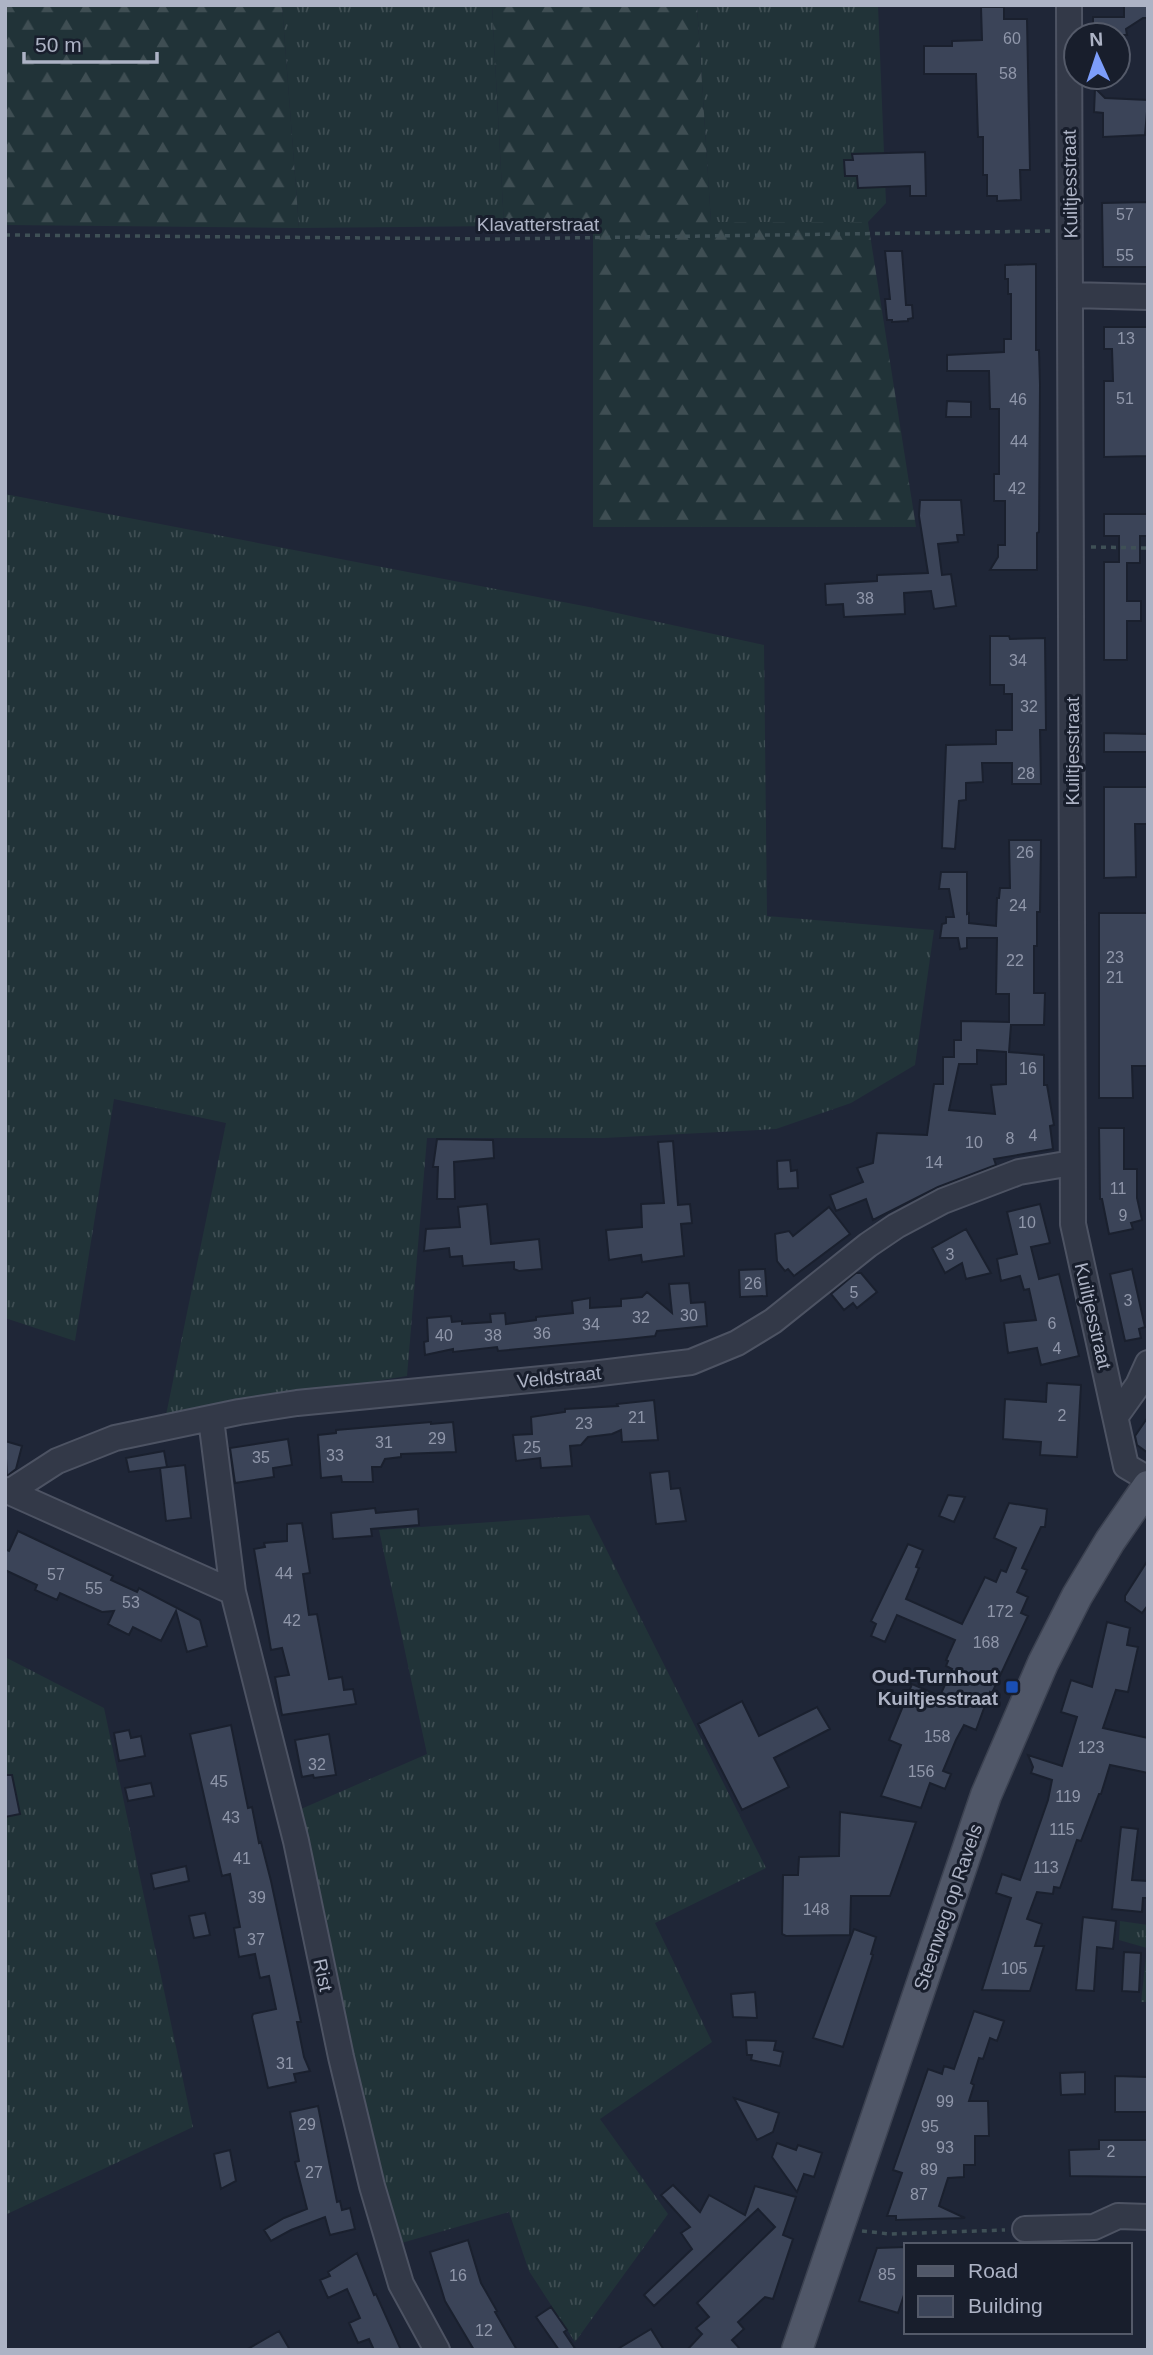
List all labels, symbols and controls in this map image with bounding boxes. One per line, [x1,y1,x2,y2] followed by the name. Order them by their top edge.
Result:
[24,21,158,65] scale bar
[1062,21,1132,91] north arrow
[1089,29,1104,50] text: N
[1003,30,1021,47] house number: 60
[35,33,82,56] text: 50 m
[999,65,1017,82] house number: 58
[1059,129,1081,239] street label: Kuiltjesstraat
[1116,206,1134,223] house number: 57
[477,214,600,235] street label: Klavatterstraat
[1116,247,1134,264] house number: 55
[1117,330,1135,347] house number: 13
[1116,390,1134,407] house number: 51
[1009,391,1027,408] house number: 46
[1010,433,1028,450] house number: 44
[1008,480,1026,497] house number: 42
[856,590,874,607] house number: 38
[1009,652,1027,669] house number: 34
[1062,696,1083,805] street label: Kuiltjesstraat
[1020,698,1038,715] house number: 32
[1017,765,1035,782] house number: 28
[1016,844,1034,861] house number: 26
[1009,897,1027,914] house number: 24
[1106,949,1124,966] house number: 23
[1006,952,1024,969] house number: 22
[1106,969,1124,986] house number: 21
[1019,1060,1037,1077] house number: 16
[1029,1127,1038,1144] house number: 4
[1006,1130,1015,1147] house number: 8
[965,1134,983,1151] house number: 10
[925,1154,943,1171] house number: 14
[1110,1180,1126,1197] house number: 11
[1119,1207,1128,1224] house number: 9
[1018,1214,1036,1231] house number: 10
[946,1246,955,1263] house number: 3
[1071,1261,1116,1372] street label: Kuiltjesstraat
[744,1275,762,1292] house number: 26
[850,1284,859,1301] house number: 5
[1124,1292,1133,1309] house number: 3
[680,1307,698,1324] house number: 30
[632,1309,650,1326] house number: 32
[1048,1315,1057,1332] house number: 6
[582,1316,600,1333] house number: 34
[533,1325,551,1342] house number: 36
[435,1327,453,1344] house number: 40
[484,1327,502,1344] house number: 38
[1053,1340,1062,1357] house number: 4
[516,1362,603,1392] street label: Veldstraat
[1058,1407,1067,1424] house number: 2
[628,1409,646,1426] house number: 21
[575,1415,593,1432] house number: 23
[428,1430,446,1447] house number: 29
[375,1434,393,1451] house number: 31
[523,1439,541,1456] house number: 25
[326,1447,344,1464] house number: 33
[252,1449,270,1466] house number: 35
[275,1565,293,1582] house number: 44
[47,1566,65,1583] house number: 57
[85,1580,103,1597] house number: 55
[122,1594,140,1611] house number: 53
[987,1603,1013,1620] house number: 172
[283,1612,301,1629] house number: 42
[973,1634,999,1651] house number: 168
[872,1666,999,1709] place label: Oud-Turnhout Kuiltjesstraat
[1004,1679,1020,1695] marker: Oud-Turnhout Kuiltjesstraat
[924,1728,950,1745] house number: 158
[1078,1739,1104,1756] house number: 123
[308,1756,326,1773] house number: 32
[908,1763,934,1780] house number: 156
[210,1773,228,1790] house number: 45
[1055,1788,1081,1805] house number: 119
[222,1809,240,1826] house number: 43
[910,1821,986,1993] street label: Steenweg op Ravels
[1049,1821,1075,1838] house number: 115
[233,1850,251,1867] house number: 41
[1033,1859,1059,1876] house number: 113
[248,1889,266,1906] house number: 39
[803,1901,829,1918] house number: 148
[247,1931,265,1948] house number: 37
[309,1957,337,1994] street label: Rist
[1001,1960,1027,1977] house number: 105
[276,2055,294,2072] house number: 31
[936,2093,954,2110] house number: 99
[298,2116,316,2133] house number: 29
[921,2118,939,2135] house number: 95
[936,2139,954,2156] house number: 93
[1107,2143,1116,2160] house number: 2
[920,2161,938,2178] house number: 89
[305,2164,323,2181] house number: 27
[910,2186,928,2203] house number: 87
[904,2243,1132,2334] legend
[968,2259,1018,2282] text: Road
[878,2266,896,2283] house number: 85
[449,2267,467,2284] house number: 16
[968,2294,1043,2317] text: Building
[475,2322,493,2339] house number: 12

